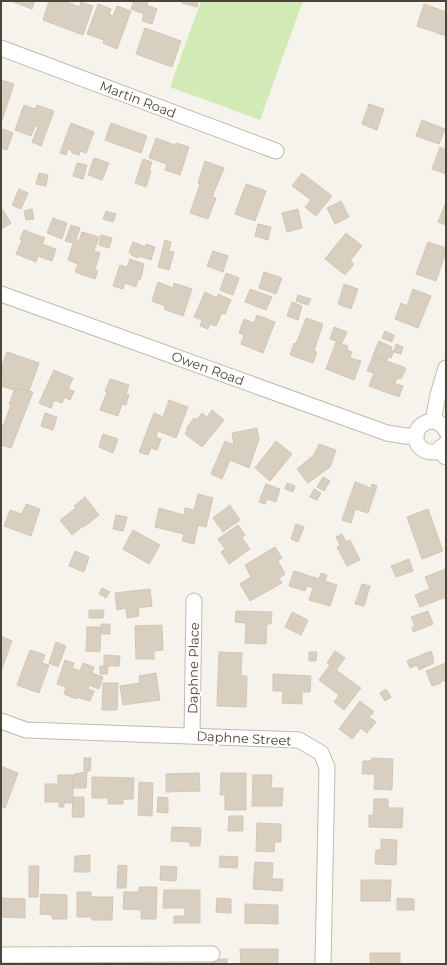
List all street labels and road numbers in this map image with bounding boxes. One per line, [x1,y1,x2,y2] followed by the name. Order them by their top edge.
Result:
[98,77,178,121] street label: Martin Road
[169,347,247,389] street label: Owen Road
[184,622,202,714] street label: Daphne Place
[196,728,292,748] street label: Daphne Street

